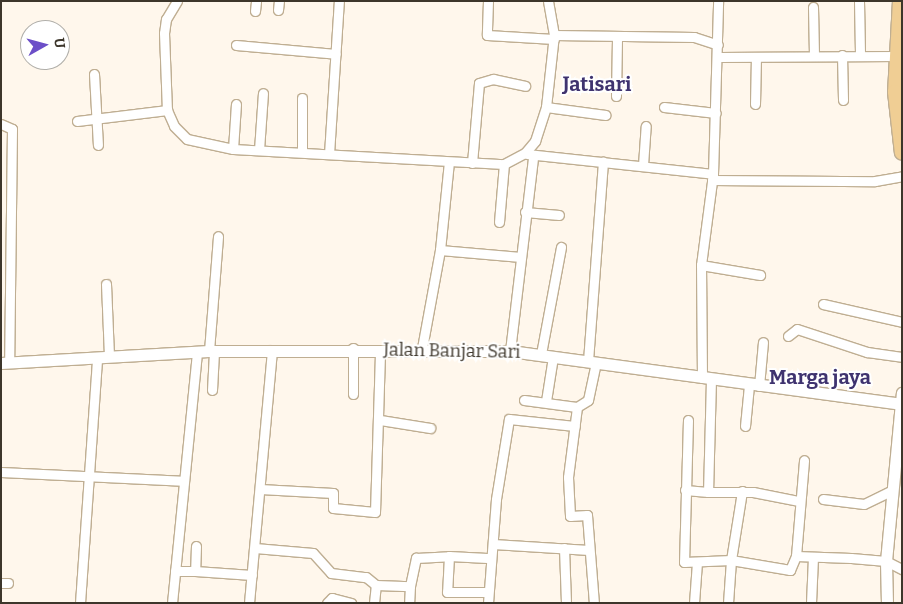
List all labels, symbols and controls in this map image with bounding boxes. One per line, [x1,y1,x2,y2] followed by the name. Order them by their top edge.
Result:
[20,20,70,70] north arrow
[50,37,68,49] text: U
[563,72,631,96] district label: Jatisari
[383,339,521,363] street label: Jalan Banjar Sari
[769,365,871,389] district label: Marga jaya

